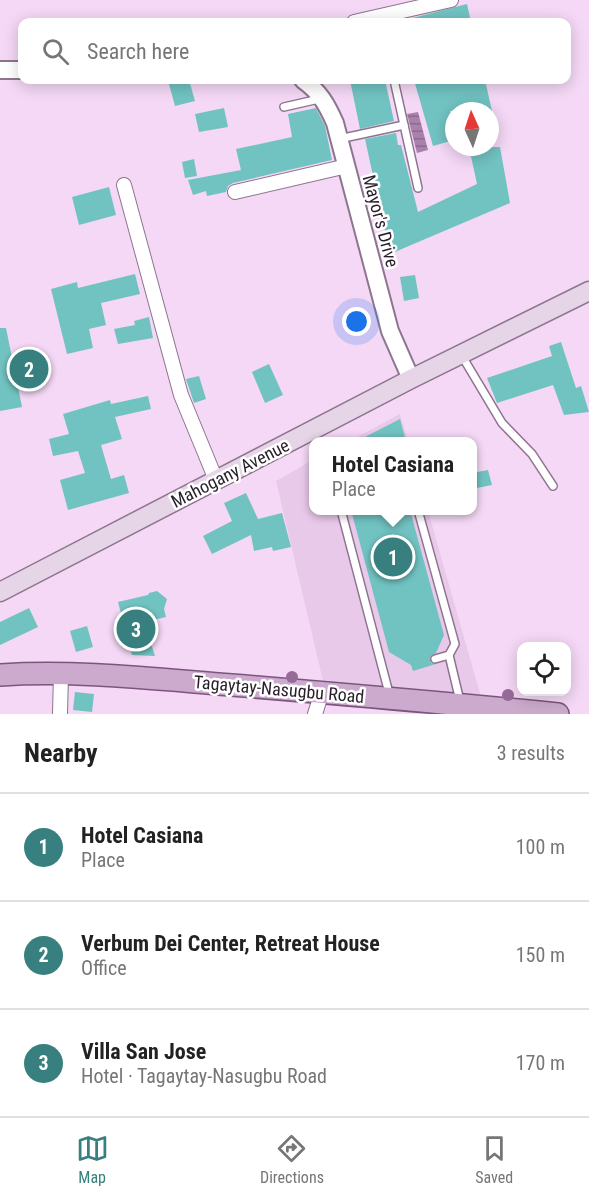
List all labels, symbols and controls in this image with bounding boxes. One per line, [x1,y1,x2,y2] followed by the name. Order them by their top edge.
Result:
[18,18,571,84] search box
[39,35,72,68] icon: search
[87,39,189,64] text: Search here
[445,102,499,156] north arrow
[359,172,403,270] street label: Mayor's Drive
[342,307,371,336] your location
[9,346,48,392] pin: 2
[167,434,293,512] street label: Mahogany Avenue
[309,437,477,515] popup
[332,452,454,477] text: Hotel Casiana
[332,477,376,501] text: Place
[374,534,412,580] pin: 1
[116,606,156,652] pin: 3
[517,642,571,696] map controls
[517,642,571,696] button: locate
[193,671,365,707] street label: Tagaytay-Nasugbu Road
[24,738,98,768] text: Nearby
[497,741,565,765] text: 3 results
[81,823,203,848] text: Hotel Casiana
[38,835,49,859] text: 1
[516,835,565,859] text: 100 m
[81,848,125,872] text: Place
[81,931,380,956] text: Verbum Dei Center, Retreat House
[38,943,49,967] text: 2
[516,943,565,967] text: 150 m
[81,956,127,980] text: Office
[81,1039,206,1064] text: Villa San Jose
[38,1051,49,1075] text: 3
[516,1051,565,1075] text: 170 m
[81,1064,327,1088] text: Hotel · Tagaytay-Nasugbu Road
[76,1132,109,1187] tab: Map
[260,1132,324,1187] tab: Directions
[475,1132,513,1187] tab: Saved

